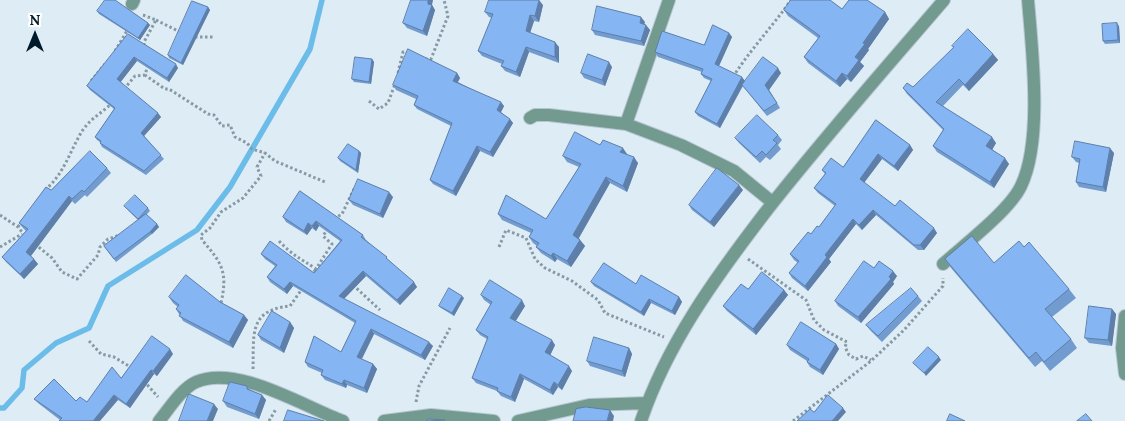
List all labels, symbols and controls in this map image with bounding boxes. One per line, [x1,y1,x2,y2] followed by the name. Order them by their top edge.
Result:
[10,10,60,60] north arrow
[30,11,40,29] text: N

